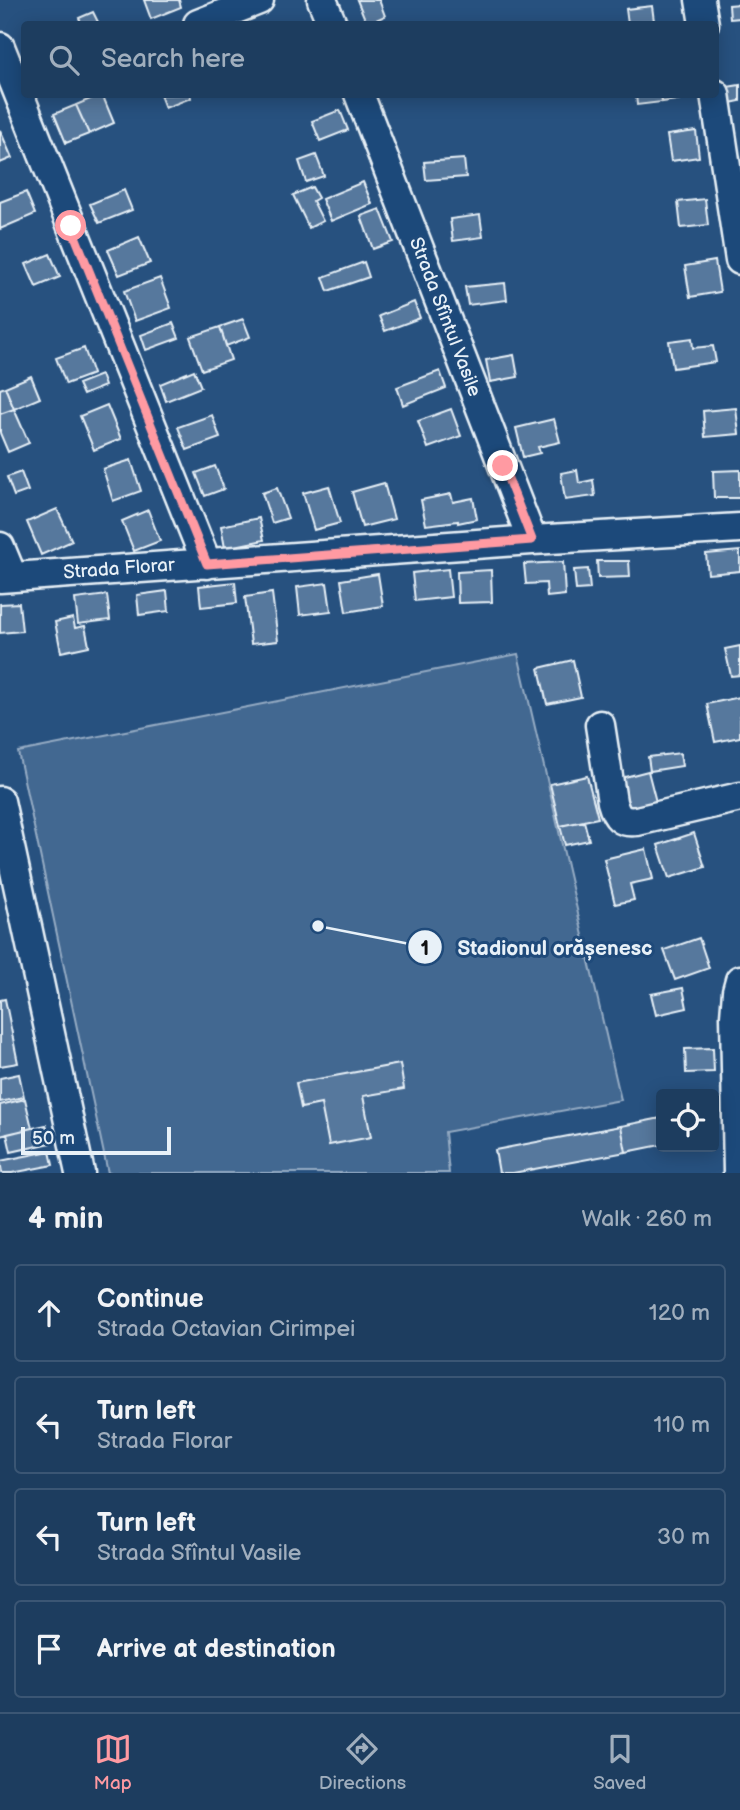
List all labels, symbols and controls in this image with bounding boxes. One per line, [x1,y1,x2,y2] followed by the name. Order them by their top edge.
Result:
[21,21,719,98] search box
[45,41,83,79] icon: search
[101,44,245,75] text: Search here
[55,210,86,241] route start
[404,234,486,400] street label: Strada Sfîntul Vasile
[487,450,518,481] route end
[63,554,177,584] street label: Strada Florar
[408,926,666,968] callout: Stadionul orășenesc
[421,936,429,961] text: 1
[457,936,653,961] text: Stadionul orășenesc
[656,1089,719,1152] map controls
[656,1089,719,1152] button: locate
[21,1124,172,1156] scale bar
[32,1127,75,1150] text: 50 m
[28,1201,103,1237] text: 4 min
[582,1205,712,1233] text: Walk · 260 m
[97,1284,204,1315] text: Continue
[30,1294,68,1332] icon: ahead
[649,1299,710,1327] text: 120 m
[97,1315,356,1343] text: Strada Octavian Cirimpei
[97,1396,196,1427] text: Turn left
[30,1406,68,1444] icon: left
[653,1411,710,1439] text: 110 m
[97,1427,232,1455] text: Strada Florar
[97,1508,196,1539] text: Turn left
[30,1518,68,1556] icon: left
[657,1523,710,1551] text: 30 m
[97,1539,301,1567] text: Strada Sfîntul Vasile
[30,1630,68,1668] icon: arrive
[97,1634,336,1665] text: Arrive at destination
[94,1730,132,1795] tab: Map
[319,1730,406,1795] tab: Directions
[593,1730,646,1795] tab: Saved

